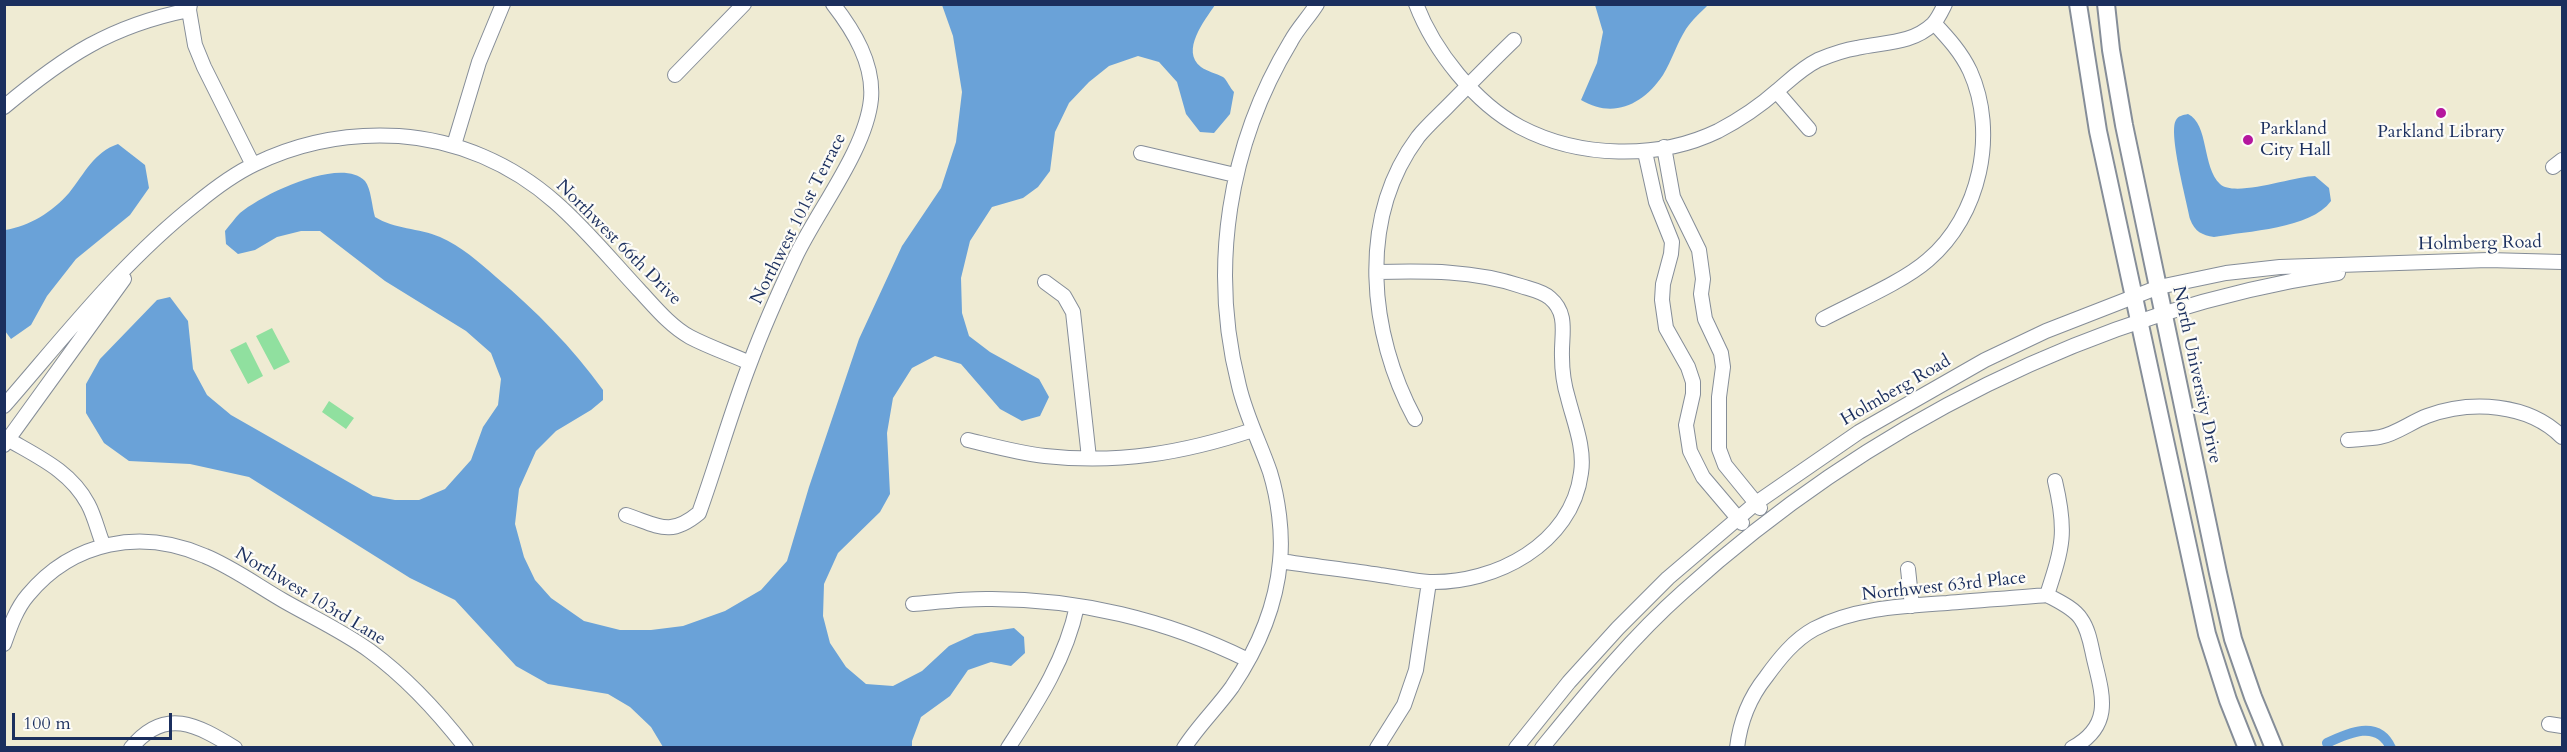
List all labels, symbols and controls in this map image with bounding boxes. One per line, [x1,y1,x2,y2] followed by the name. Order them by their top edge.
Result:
[2434,106,2448,120] marker: Parkland Library
[2260,119,2331,162] place label: Parkland City Hall
[2377,122,2505,144] place label: Parkland Library
[746,130,852,308] street label: Northwest 101st Terrace
[2241,133,2255,147] marker: Parkland City Hall
[551,176,685,310] street label: Northwest 66th Drive
[2418,232,2542,256] street label: Holmberg Road
[2167,284,2225,466] street label: North University Drive
[1837,351,1955,431] street label: Holmberg Road
[231,543,389,651] street label: Northwest 103rd Lane
[1861,568,2027,606] street label: Northwest 63rd Place
[15,701,176,739] scale bar
[23,711,71,736] text: 100 m

